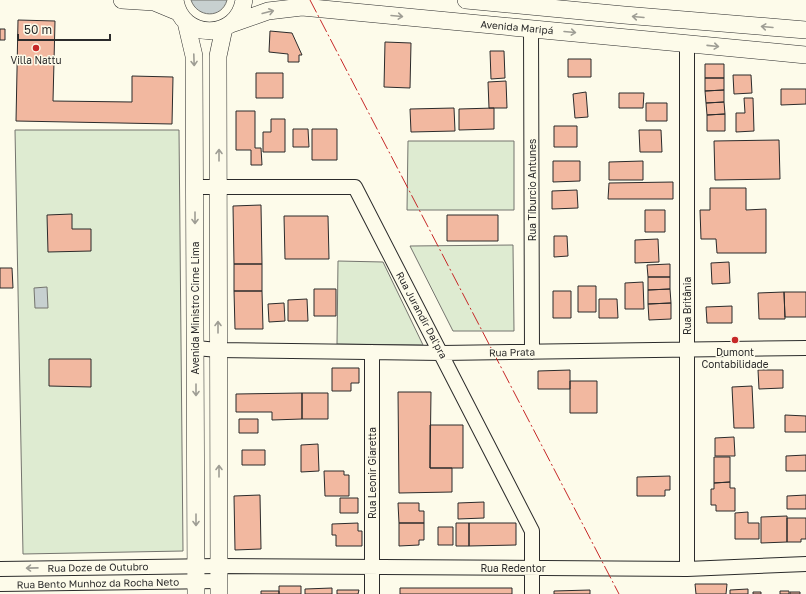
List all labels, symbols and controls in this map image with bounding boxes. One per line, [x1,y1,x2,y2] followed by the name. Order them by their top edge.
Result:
[261,7,274,15] one-way arrow
[390,13,403,20] one-way arrow
[632,13,645,20] one-way arrow
[18,16,110,42] scale bar
[480,18,554,36] street label: Avenida Maripá
[24,22,52,37] text: 50 m
[761,23,774,30] one-way arrow
[563,29,576,36] one-way arrow
[707,42,720,50] one-way arrow
[31,43,41,53] marker: Villa Nattu
[190,53,198,66] one-way arrow
[10,54,62,66] place label: Villa Nattu
[526,139,538,241] street label: Rua Tíburcio Antunes
[215,149,223,162] one-way arrow
[191,211,199,224] one-way arrow
[189,242,201,374] street label: Avenida Ministro Cirne Lima
[394,270,450,360] street label: Rua Jurandir Dal'pra
[681,277,693,335] street label: Rua Britânia
[214,321,222,334] one-way arrow
[730,335,740,345] marker: Dumont Contabilidade
[489,346,535,358] street label: Rua Prata
[702,346,769,370] place label: Dumont Contabilidade
[192,383,200,396] one-way arrow
[366,427,378,519] street label: Rua Leonir Giaretta
[215,465,223,478] one-way arrow
[192,513,200,526] one-way arrow
[47,560,149,574] street label: Rua Doze de Outubro
[480,562,546,574] street label: Rua Redentor
[26,564,39,572] one-way arrow
[17,576,179,590] street label: Rua Bento Munhoz da Rocha Neto

